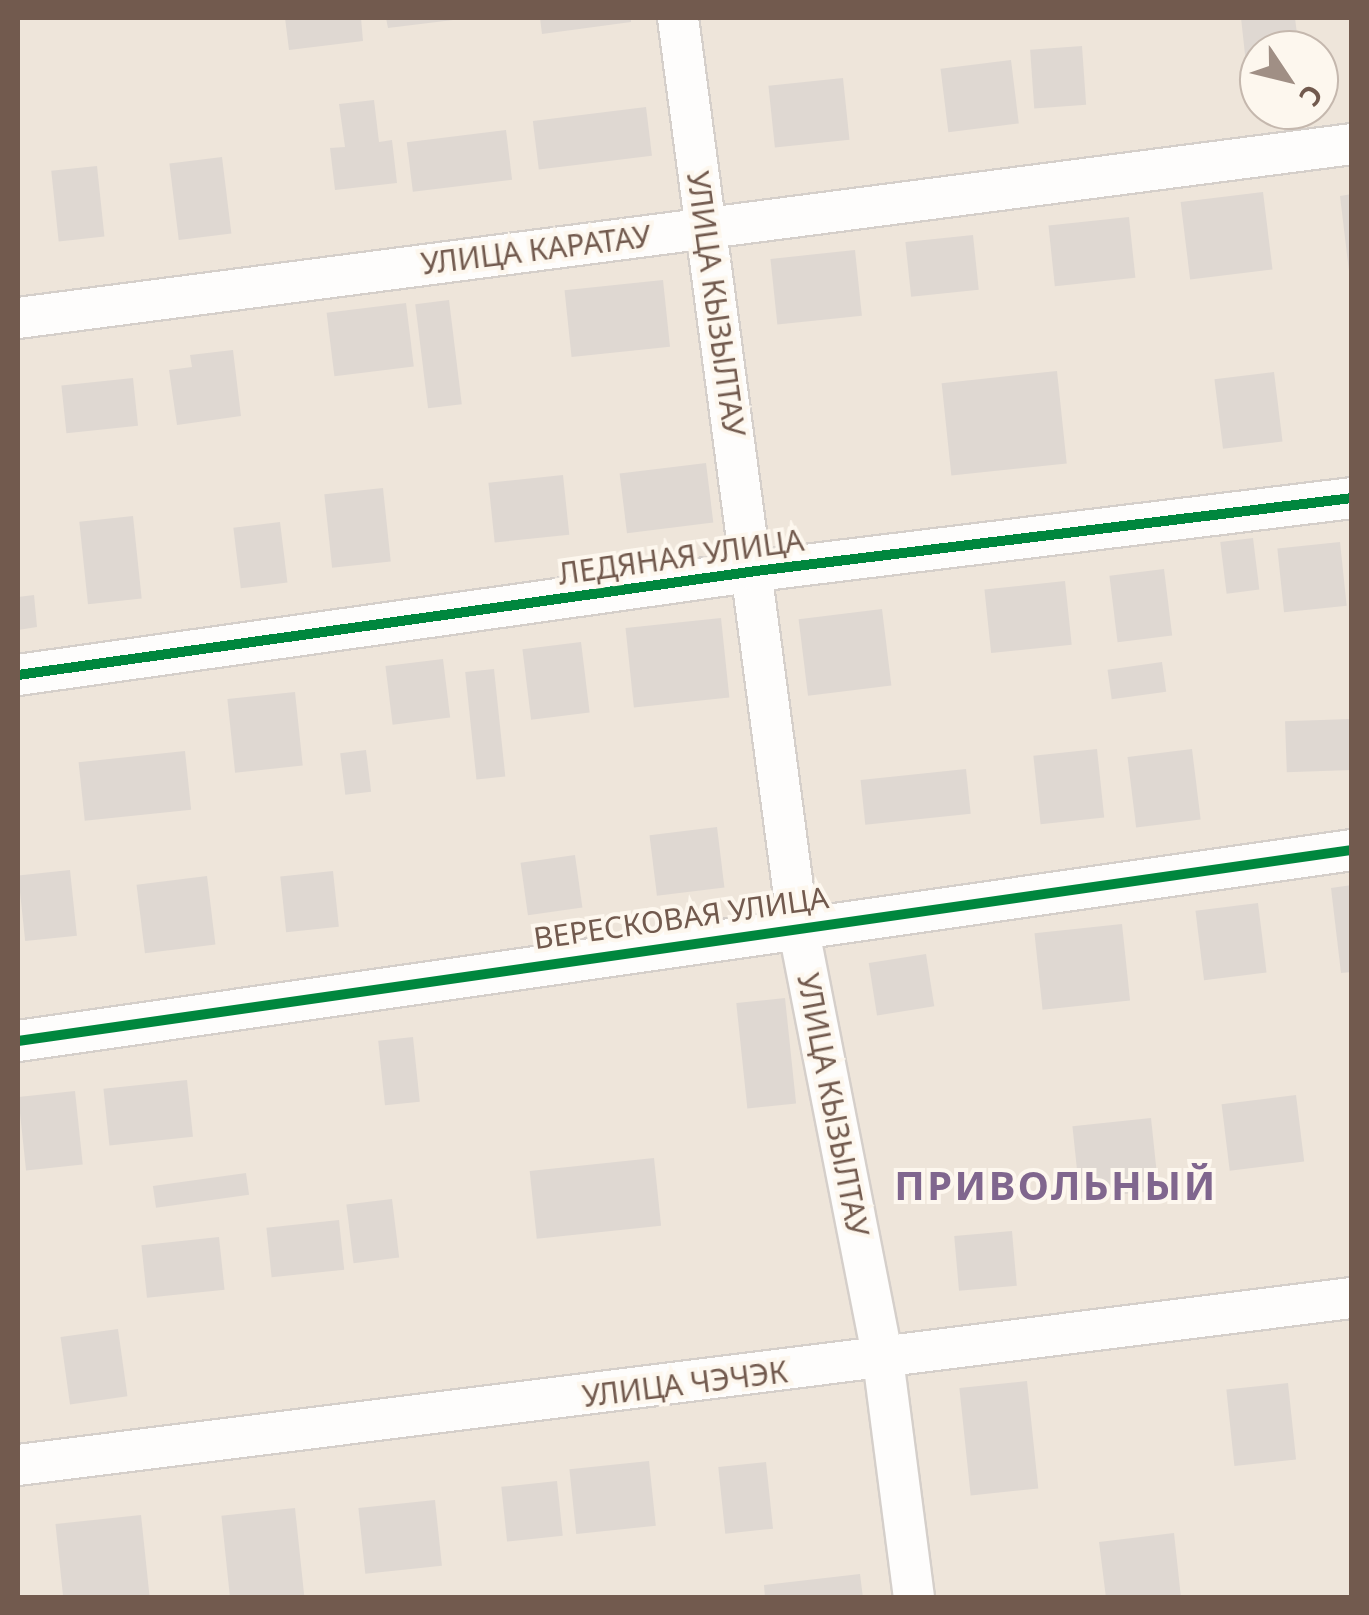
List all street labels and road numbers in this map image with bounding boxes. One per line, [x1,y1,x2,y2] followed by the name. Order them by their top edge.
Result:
[680,169,752,439] street label: УЛИЦА КЫЗЫЛТАУ
[419,218,653,282] street label: УЛИЦА КАРАТАУ
[556,522,806,592] street label: ЛЕДЯНАЯ УЛИЦА
[531,879,831,957] street label: ВЕРЕСКОВАЯ УЛИЦА
[790,970,876,1240] street label: УЛИЦА КЫЗЫЛТАУ
[580,1354,790,1414] street label: УЛИЦА ЧЭЧЭК

